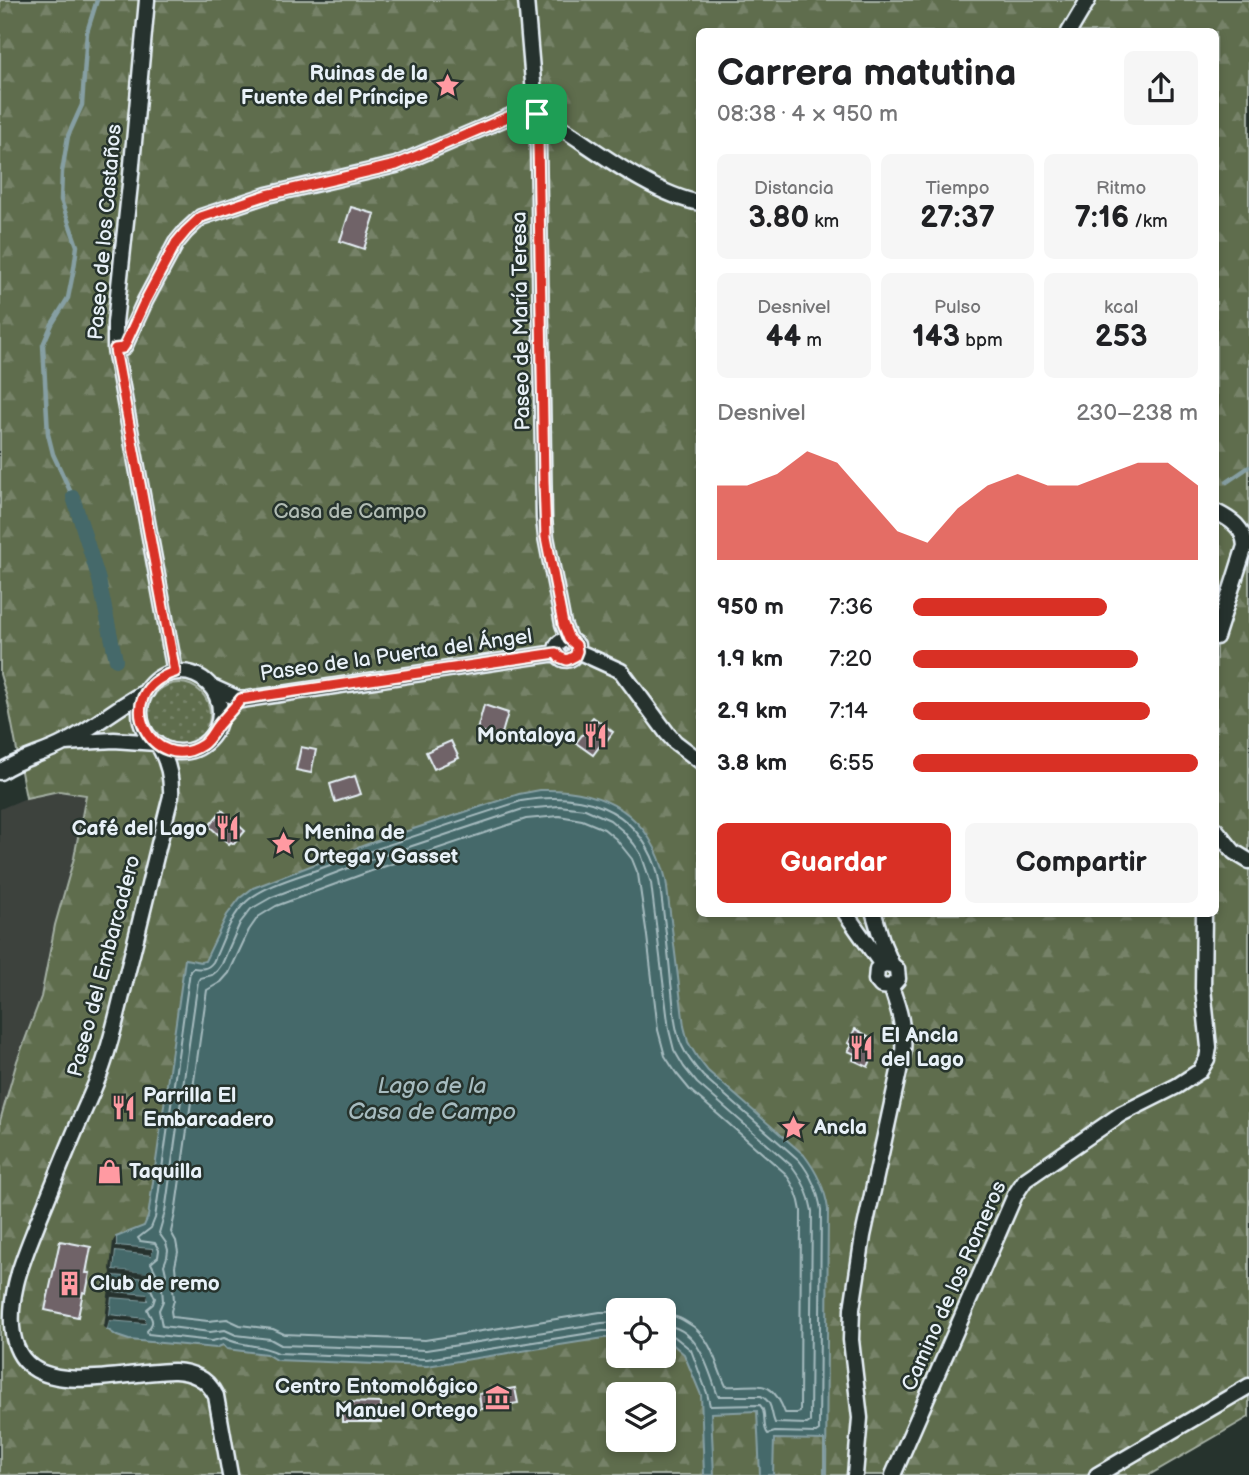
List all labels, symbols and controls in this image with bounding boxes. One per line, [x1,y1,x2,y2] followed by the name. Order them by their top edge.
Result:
[717,51,1017,96] text: Carrera matutina
[1124,51,1198,125] button: share
[241,61,428,110] place label: Ruinas de la Fuente del Príncipe
[434,71,462,99] place icon: Ruinas de la Fuente del Príncipe
[507,84,567,144] pin
[518,95,556,133] icon: arrive
[717,100,898,128] text: 08:38 · 4 × 950 m
[83,123,127,341] street label: Paseo de los Castaños
[754,177,834,200] text: Distancia
[926,177,989,200] text: Tiempo
[1096,177,1146,200] text: Ritmo
[748,200,809,236] text: 3.80
[920,200,995,236] text: 27:37
[1075,200,1129,236] text: 7:16
[809,210,839,233] text: km
[1129,210,1168,233] text: /km
[507,211,535,431] street label: Paseo de María Teresa
[757,296,830,319] text: Desnivel
[934,296,981,319] text: Pulso
[1104,296,1138,319] text: kcal
[766,319,801,355] text: 44
[912,319,960,355] text: 143
[1095,319,1148,355] text: 253
[801,329,822,352] text: m
[960,329,1003,352] text: bpm
[717,399,806,427] text: Desnivel
[1076,399,1198,427] text: 230–238 m
[273,499,427,524] park label: Casa de Campo
[717,593,784,621] text: 950 m
[829,593,873,621] text: 7:36
[258,624,534,686] street label: Paseo de la Puerta del Ángel
[717,645,783,673] text: 1.9 km
[829,645,872,673] text: 7:20
[717,697,787,725] text: 2.9 km
[829,697,868,725] text: 7:14
[582,721,610,749] restaurant icon: Montaloya
[477,723,576,748] place label: Montaloya
[717,749,787,777] text: 3.8 km
[829,749,874,777] text: 6:55
[213,814,241,842] restaurant icon: Café del Lago
[72,816,207,841] place label: Café del Lago
[304,820,458,869] place label: Menina de Ortega y Gasset
[717,823,951,903] button: Guardar
[965,823,1198,903] button: Compartir
[270,830,298,858] place icon: Menina de Ortega y Gasset
[62,852,146,1080] street label: Paseo del Embarcadero
[881,1023,964,1072] place label: El Ancla del Lago
[847,1033,875,1061] restaurant icon: El Ancla del Lago
[348,1072,516,1126] water label: Lago de la Casa de Campo
[143,1083,274,1132] place label: Parrilla El Embarcadero
[109,1093,137,1121] restaurant icon: Parrilla El Embarcadero
[780,1113,808,1141] place icon: Ancla
[813,1115,867,1140] place label: Ancla
[95,1157,123,1185] shop icon: Taquilla
[129,1159,202,1184] place label: Taquilla
[896,1177,1012,1395] street label: Camino de los Romeros
[56,1269,84,1297] building icon: Club de remo
[90,1271,220,1296] place label: Club de remo
[606,1298,676,1452] map controls
[606,1298,676,1368] button: locate
[275,1374,478,1423] place label: Centro Entomológico Manuel Ortego
[606,1382,676,1452] button: layers
[484,1384,512,1412] museum icon: Centro Entomológico Manuel Ortego

